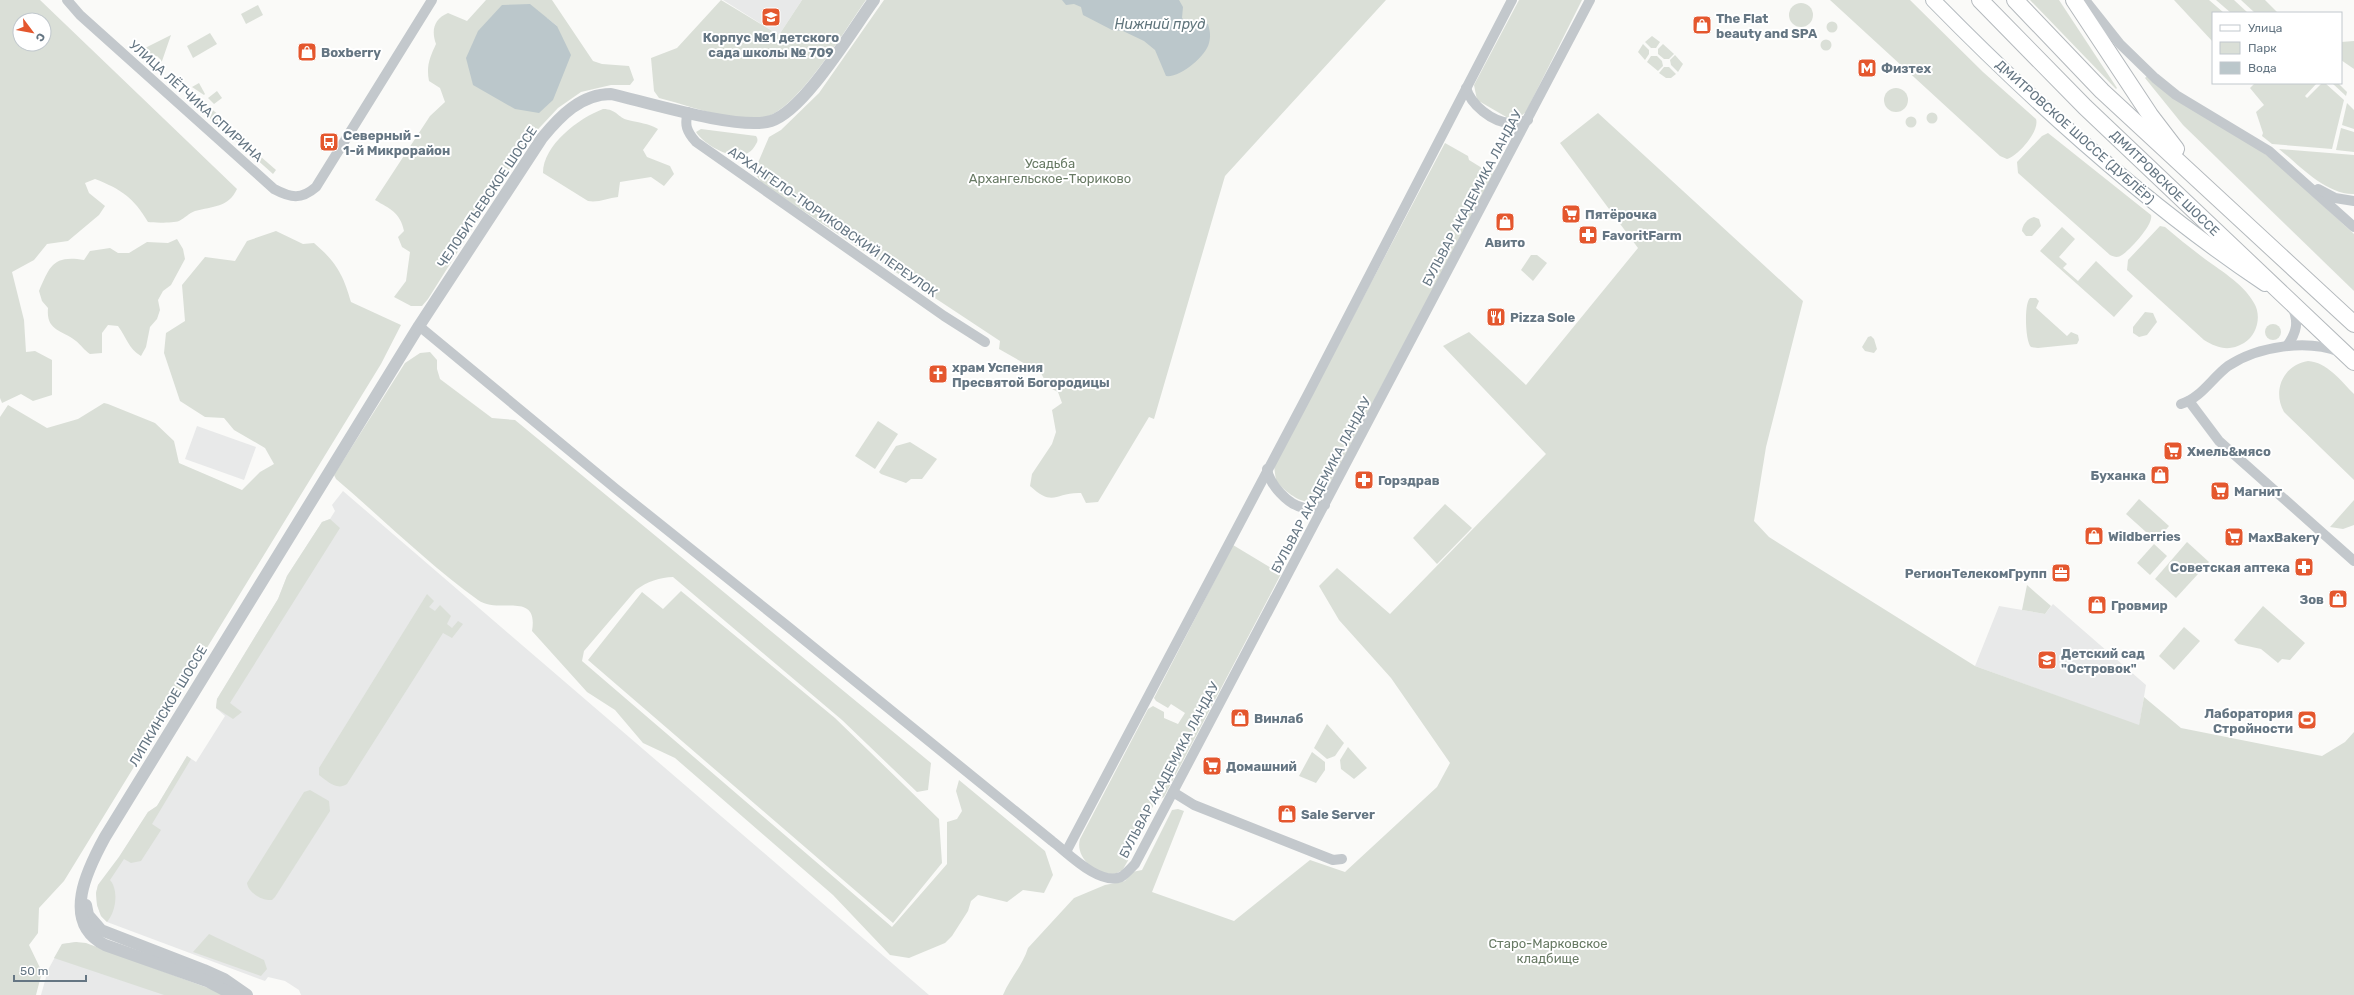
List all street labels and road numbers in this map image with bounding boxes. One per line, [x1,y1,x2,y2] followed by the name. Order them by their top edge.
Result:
[126,36,267,165] street label: УЛИЦА ЛЁТЧИКА СПИРИНА
[1993,56,2158,207] street label: ДМИТРОВСКОЕ ШОССЕ (ДУБЛЁР)
[1419,107,1525,289] street label: БУЛЬВАР АКАДЕМИКА ЛАНДАУ
[434,123,540,270] street label: ЧЕЛОБИТЬЕВСКОЕ ШОССЕ
[2108,127,2223,239] street label: ДМИТРОВСКОЕ ШОССЕ
[726,144,940,300] street label: АРХАНГЕЛО-ТЮРИКОВСКИЙ ПЕРЕУЛОК
[1268,394,1374,576] street label: БУЛЬВАР АКАДЕМИКА ЛАНДАУ
[126,643,210,769] street label: ЛИПКИНСКОЕ ШОССЕ
[1116,679,1222,861] street label: БУЛЬВАР АКАДЕМИКА ЛАНДАУ

